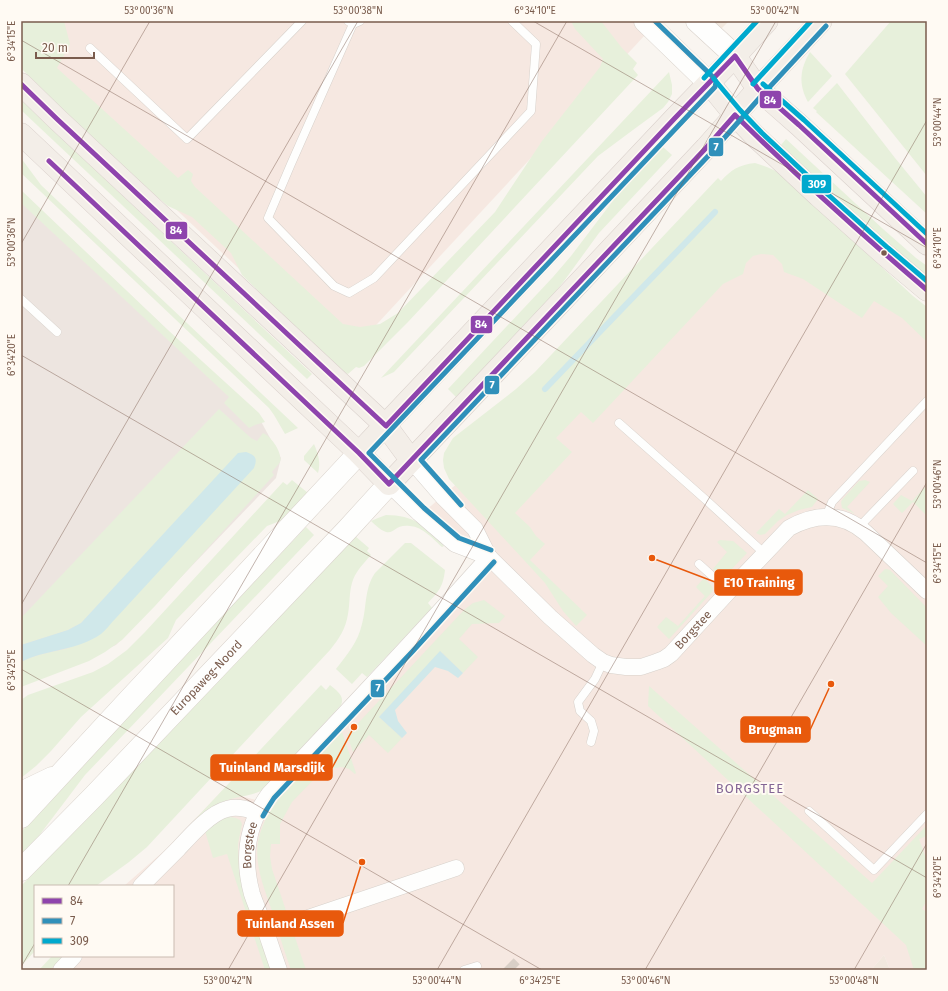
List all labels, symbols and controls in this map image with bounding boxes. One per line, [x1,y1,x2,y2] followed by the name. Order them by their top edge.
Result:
[124,5,174,17] text: 53°00'36"N
[333,5,383,17] text: 53°00'38"N
[514,5,556,17] text: 6°34'10"E
[751,5,799,17] text: 53°00'42"N
[6,21,18,61] text: 6°34'15"E
[36,34,94,60] scale bar
[42,41,68,55] text: 20 m
[759,90,782,109] line badge: 84
[764,94,776,107] text: 84
[932,98,944,146] text: 53°00'44"N
[708,137,724,157] line badge: 7
[713,141,719,154] text: 7
[801,174,832,194] line badge: 309
[807,178,826,191] text: 309
[6,217,18,267] text: 53°00'36"N
[165,221,188,240] line badge: 84
[170,224,182,237] text: 84
[932,227,944,269] text: 6°34'10"E
[879,248,889,258] unlabelled marker
[470,315,493,334] line badge: 84
[475,318,487,331] text: 84
[6,334,18,376] text: 6°34'20"E
[484,375,500,395] line badge: 7
[489,379,495,392] text: 7
[932,459,944,509] text: 53°00'46"N
[932,543,944,583] text: 6°34'15"E
[715,570,802,595] callout: E10 Training
[723,575,795,590] text: E10 Training
[672,608,715,652] street label: Borgstee
[168,638,245,718] street label: Europaweg-Noord
[6,649,18,691] text: 6°34'25"E
[370,679,385,698] line badge: 7
[375,682,381,695] text: 7
[741,717,810,742] callout: Brugman
[748,722,802,737] text: Brugman
[211,755,332,780] callout: Tuinland Marsdijk
[219,760,326,775] text: Tuinland Marsdijk
[716,781,784,796] district label: BORGSTEE
[240,820,260,869] street label: Borgstee
[932,856,944,898] text: 6°34'20"E
[34,885,174,957] legend
[70,894,84,908] text: 84
[238,911,343,936] callout: Tuinland Assen
[70,914,75,928] text: 7
[245,916,335,931] text: Tuinland Assen
[70,934,89,948] text: 309
[204,975,252,987] text: 53°00'42"N
[413,975,461,987] text: 53°00'44"N
[519,975,561,987] text: 6°34'25"E
[621,975,671,987] text: 53°00'46"N
[829,975,879,987] text: 53°00'48"N

